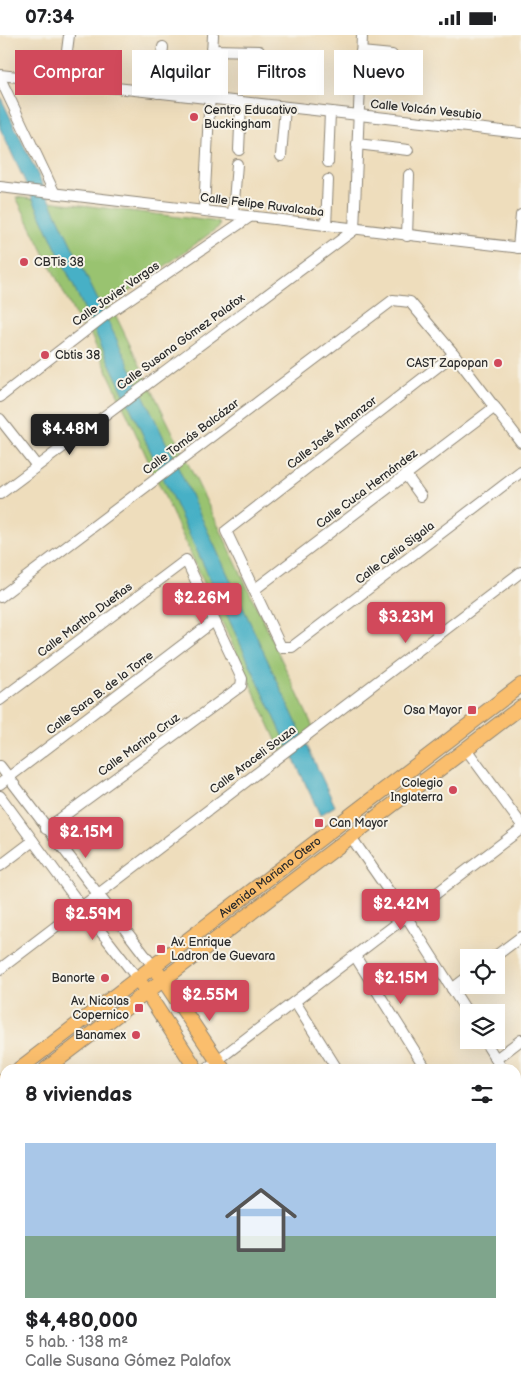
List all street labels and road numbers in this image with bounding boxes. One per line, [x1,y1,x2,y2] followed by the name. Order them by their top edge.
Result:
[370,97,483,123] street label: Calle Volcán Vesubio
[199,190,325,220] street label: Calle Felipe Ruvalcaba
[69,258,163,330] street label: Calle Javier Vargas
[114,290,248,394] street label: Calle Susana Gómez Palafox
[284,393,380,473] street label: Calle José Almanzor
[140,395,243,478] street label: Calle Tomás Balcázar
[313,446,421,532] street label: Calle Cuca Hernández
[353,518,438,588] street label: Calle Celia Sigala
[35,579,135,661] street label: Calle Martha Dueñas
[44,648,156,738] street label: Calle Sara B. de la Torre
[95,710,183,780] street label: Calle Marina Cruz
[207,723,299,797] street label: Calle Araceli Souza
[216,833,324,921] street label: Avenida Mariano Otero

